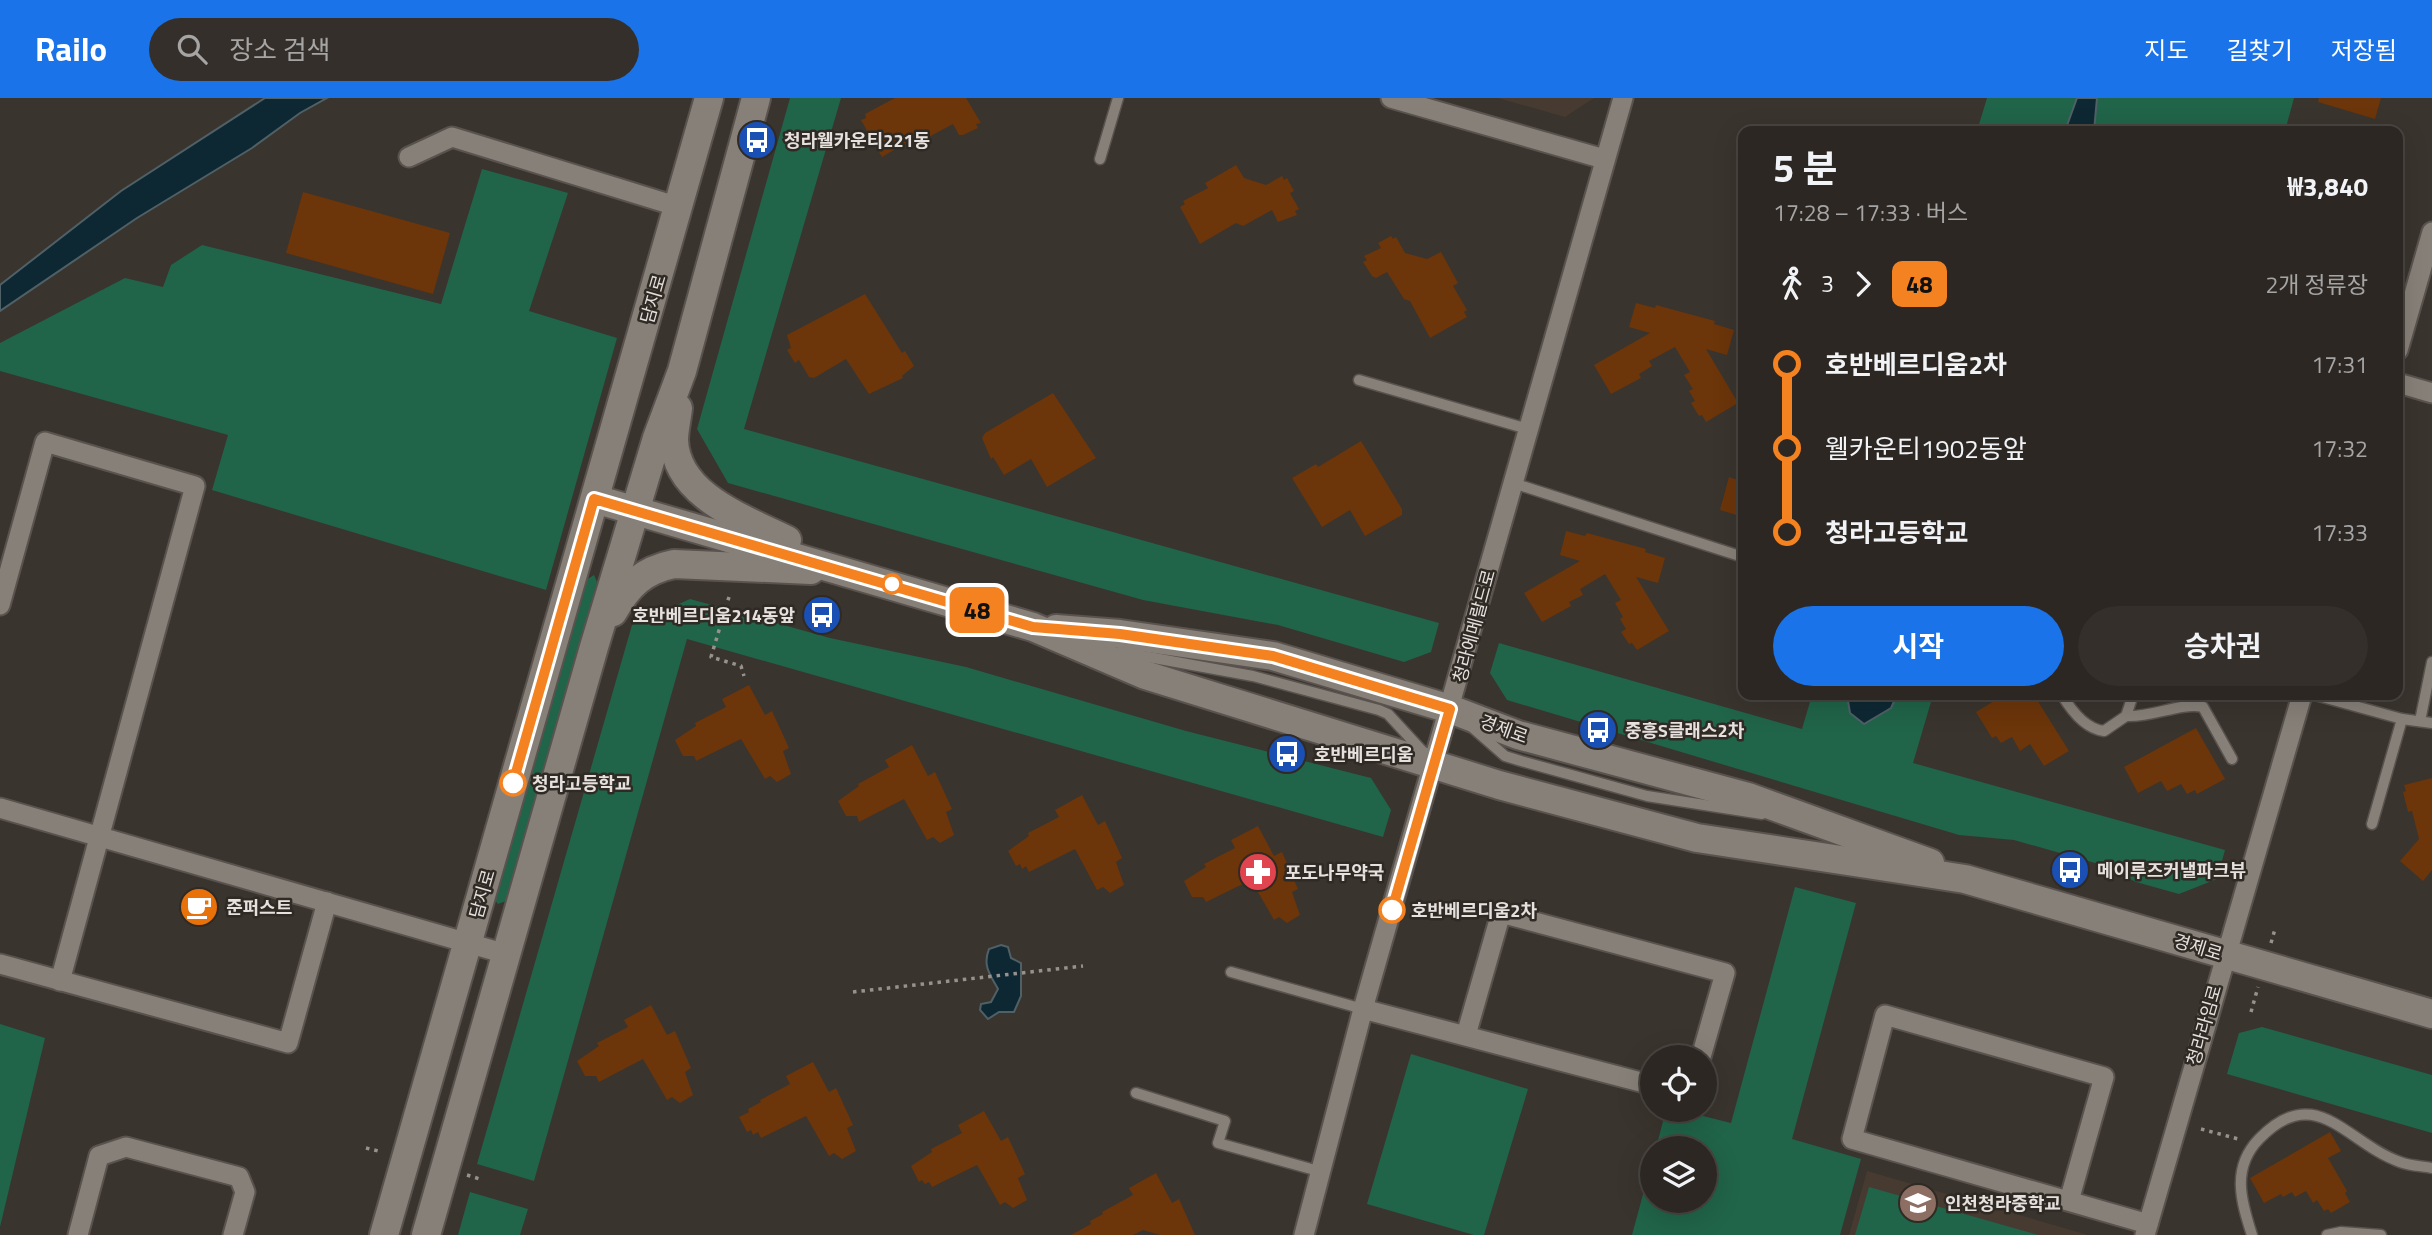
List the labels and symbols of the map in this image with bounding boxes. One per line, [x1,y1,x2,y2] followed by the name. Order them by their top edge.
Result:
[736,119,778,161] bus stop icon: 청라웰카운티221동
[784,127,930,154] place label: 청라웰카운티221동
[633,271,673,327] street label: 담지로
[1446,567,1502,685] street label: 청라에메랄드로
[882,574,902,594] unlabelled marker
[946,587,1009,633] line badge: 48
[801,594,843,636] bus stop icon: 호반베르디움214동앞
[632,602,795,629] place label: 호반베르디움214동앞
[1476,708,1532,750] street label: 경제로
[1577,709,1619,751] bus stop icon: 중흥S클래스2차
[1625,717,1745,744] place label: 중흥S클래스2차
[1266,733,1308,775] bus stop icon: 호반베르디움
[1314,741,1413,768] place label: 호반베르디움
[500,770,526,796] marker: 청라고등학교
[532,770,631,797] place label: 청라고등학교
[2049,849,2091,891] bus stop icon: 메이루즈커낼파크뷰
[1237,851,1279,893] pharmacy icon: 포도나무약국
[2097,857,2246,884] place label: 메이루즈커낼파크뷰
[1285,859,1384,886] place label: 포도나무약국
[462,866,502,922] street label: 담지로
[178,886,220,928] cafe icon: 준퍼스트
[226,894,292,921] place label: 준퍼스트
[1379,897,1405,923] marker: 호반베르디움2차
[1411,897,1537,924] place label: 호반베르디움2차
[2170,927,2226,967] street label: 경제로
[2180,981,2228,1069] street label: 청라라임로
[1897,1182,1939,1224] school or university icon: 인천청라중학교
[1945,1190,2061,1217] place label: 인천청라중학교

